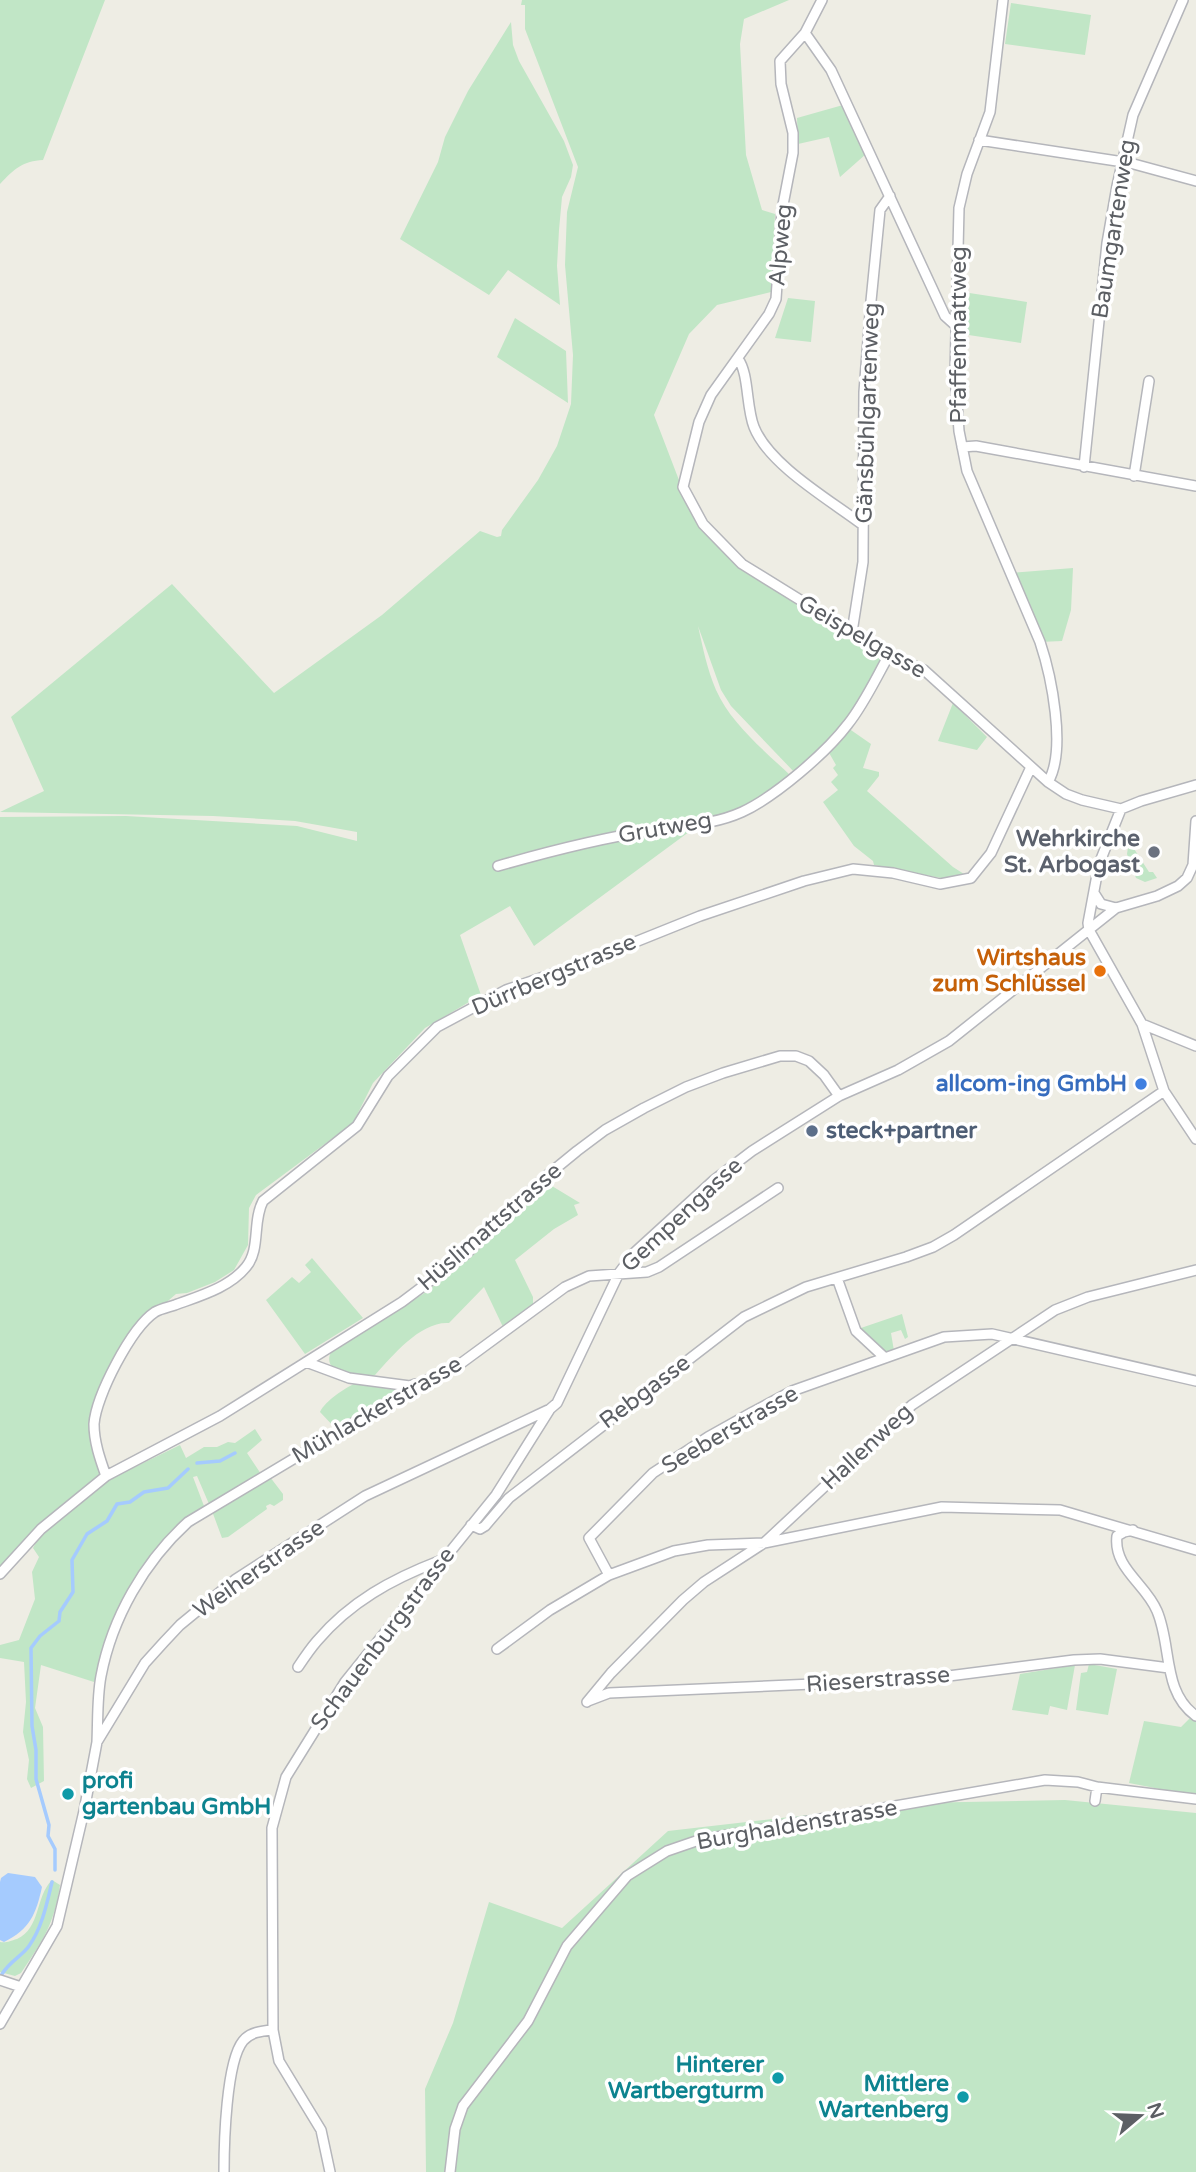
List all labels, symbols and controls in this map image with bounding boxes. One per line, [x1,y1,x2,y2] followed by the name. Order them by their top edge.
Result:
[1086,137,1142,321] street label: Baumgartenweg
[763,203,799,287] street label: Alpweg
[945,246,973,424] street label: Pfaffenmattweg
[850,302,886,524] street label: Gänsbühlgartenweg
[793,589,931,685] street label: Geispelgasse
[616,806,714,850] street label: Grutweg
[1004,825,1140,879] place label: Wehrkirche St. Arbogast
[1146,844,1162,860] marker: Wehrkirche St. Arbogast
[468,928,640,1022] street label: Dürrbergstrasse
[932,944,1086,998] place label: Wirtshaus zum Schlüssel
[1092,963,1108,979] marker: Wirtshaus zum Schlüssel
[936,1070,1127,1098] place label: allcom-ing GmbH
[1133,1076,1149,1092] marker: allcom-ing GmbH
[826,1117,978,1145] place label: steck+partner
[804,1123,820,1139] marker: steck+partner
[616,1152,748,1278] street label: Gempengasse
[412,1157,568,1297] street label: Hüslimattstrasse
[594,1349,696,1435] street label: Rebgasse
[287,1350,467,1470] street label: Mühlackerstrasse
[657,1380,803,1480] street label: Seeberstrasse
[816,1398,918,1496] street label: Hallenweg
[188,1514,330,1624] street label: Weiherstrasse
[305,1542,461,1736] street label: Schauenburgstrasse
[805,1661,951,1699] street label: Rieserstrasse
[82,1767,271,1821] place label: profi gartenbau GmbH
[60,1786,76,1802] marker: profi gartenbau GmbH
[694,1794,900,1856] street label: Burghaldenstrasse
[608,2051,765,2105] place label: Hinterer Wartbergturm
[770,2070,786,2086] marker: Hinterer Wartbergturm
[819,2070,949,2124] place label: Mittlere Wartenberg
[1105,2081,1175,2151] north arrow
[955,2089,971,2105] marker: Mittlere Wartenberg
[1142,2100,1168,2122] text: N

